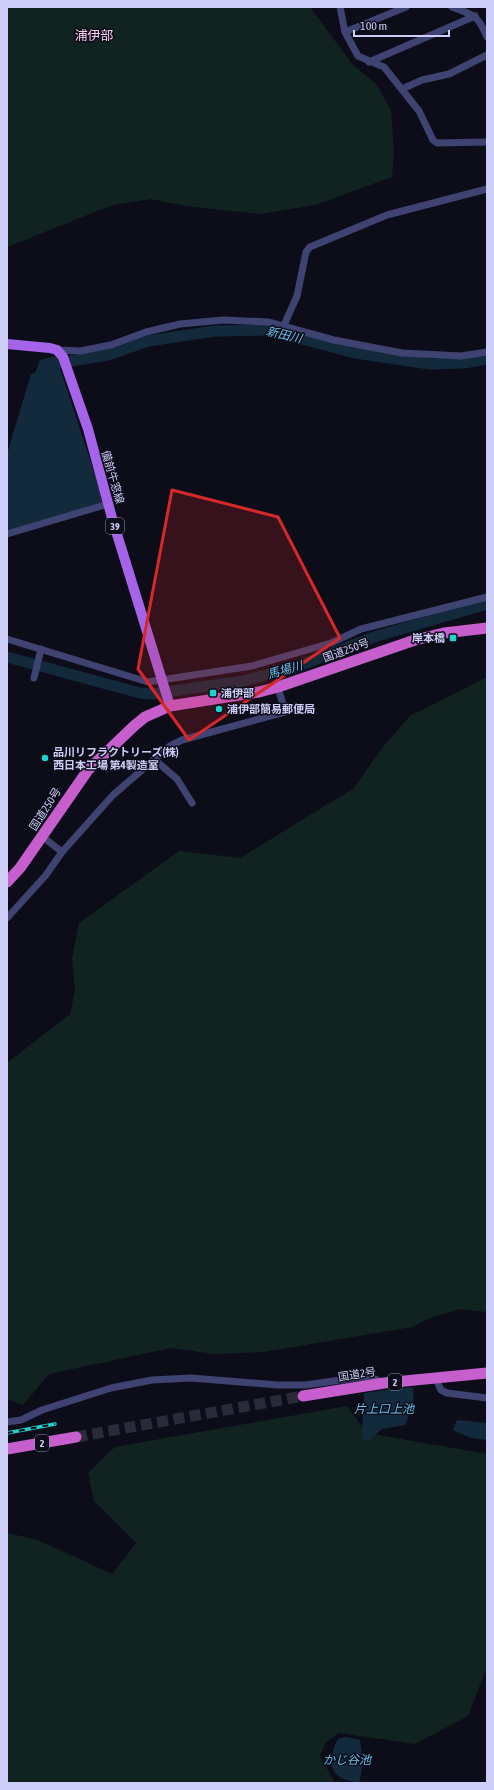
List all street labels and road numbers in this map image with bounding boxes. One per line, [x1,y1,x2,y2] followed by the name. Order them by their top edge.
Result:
[100,449,126,505] street label: 備前牛窓線
[106,518,124,534] road number: 39
[321,636,371,664] street label: 国道250号
[27,785,63,833] street label: 国道250号
[337,1365,377,1383] street label: 国道2号
[388,1374,402,1390] road number: 2
[35,1435,49,1451] road number: 2

